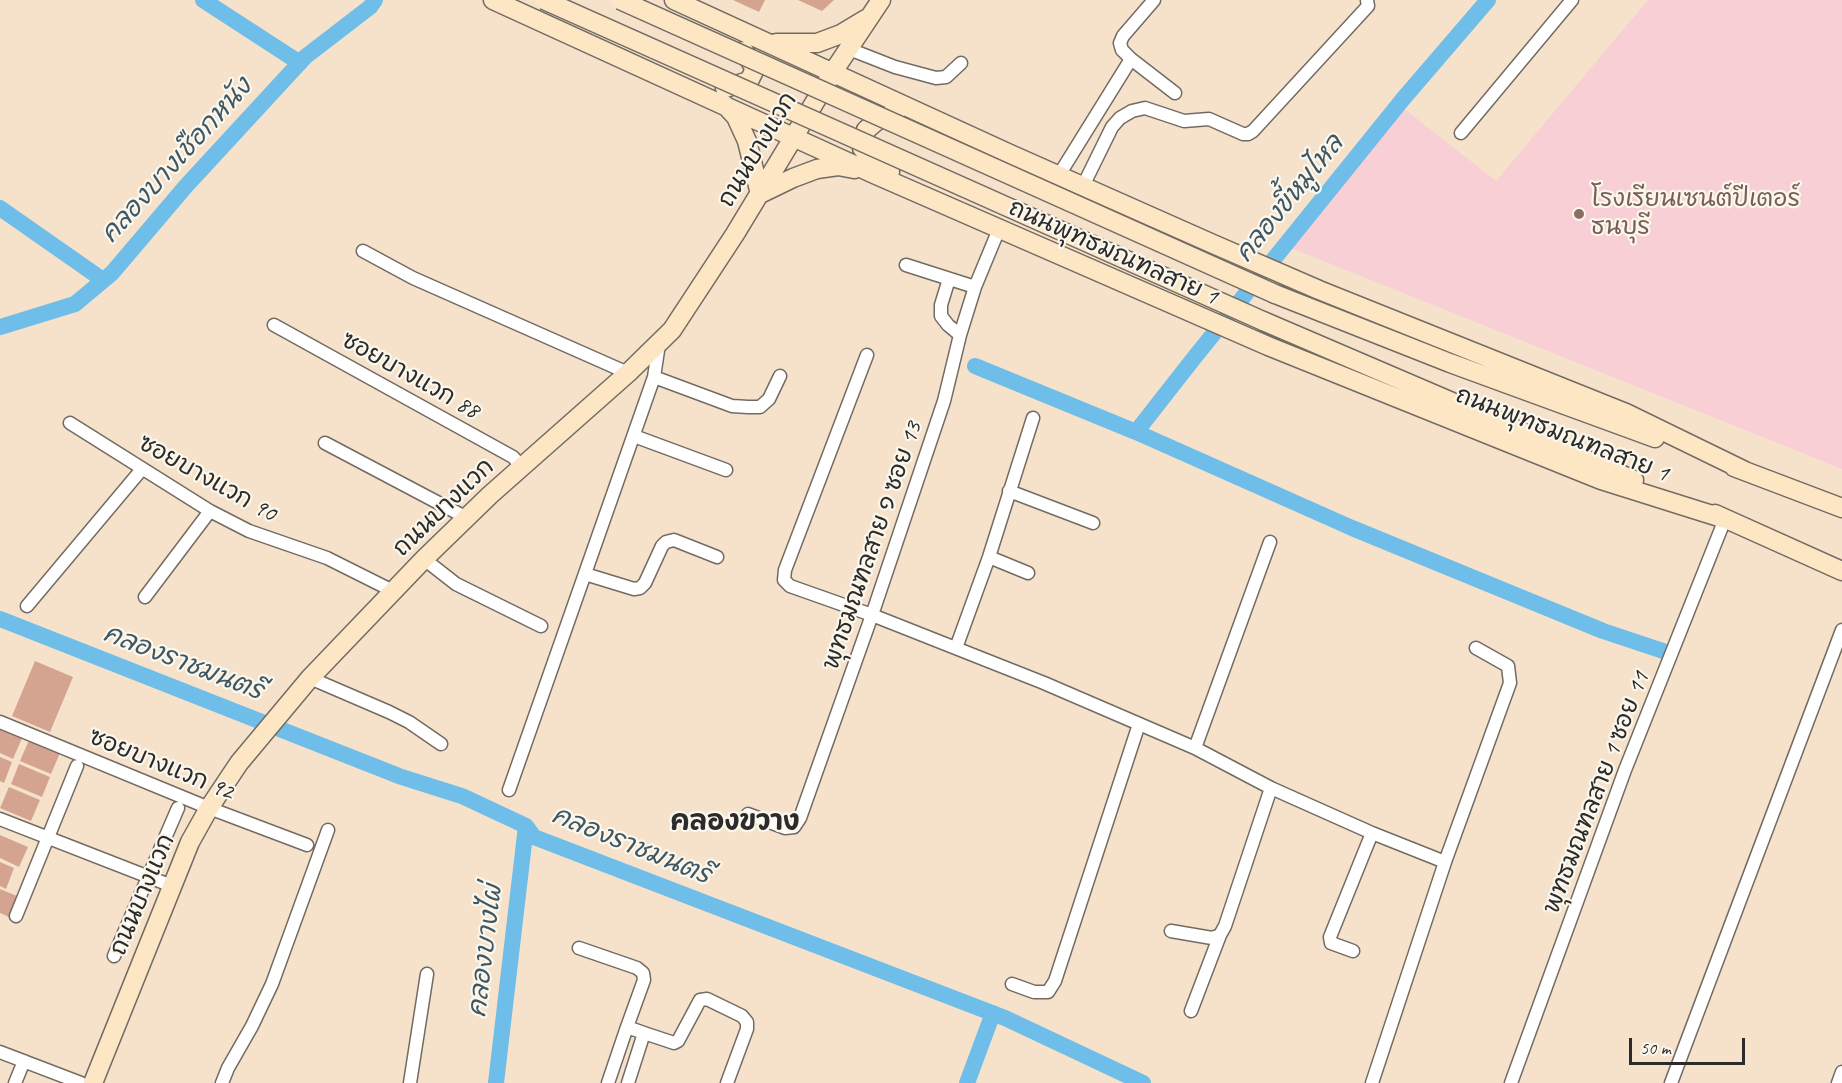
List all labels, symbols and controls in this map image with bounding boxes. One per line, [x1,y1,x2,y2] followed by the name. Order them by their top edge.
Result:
[95,72,259,250] water label: คลองบางเชือกหนัง
[712,87,804,213] street label: ถนนบางแวก
[1229,129,1351,269] water label: คลองขี้หมูไหล
[1591,186,1800,242] place label: โรงเรียนเซนต์ปีเตอร์ ธนบุรี
[1004,194,1222,312] street label: ถนนพุทธมณฑลสาย 1
[1572,207,1586,221] marker: โรงเรียนเซนต์ปีเตอร์ ธนบุรี
[336,326,484,426] street label: ซอยบางแวก 88
[1451,381,1673,489] street label: ถนนพุทธมณฑลสาย 1
[817,418,929,674] street label: พุทธมณฑลสาย ๑ ซอย 13
[133,429,281,529] street label: ซอยบางแวก 90
[388,453,500,563] street label: ถนนบางแวก
[99,618,267,708] water label: คลองราชมนตรี
[1538,668,1656,918] street label: พุทธมณฑลสาย 1 ซอย 11
[85,723,237,807] street label: ซอยบางแวก 92
[547,800,715,892] water label: คลองราชมนตรี
[670,807,800,839] district label: คลองขวาง
[105,830,181,960] street label: ถนนบางแวก
[462,883,510,1019] water label: คลองบางไผ่
[1632,1026,1748,1064] scale bar
[1640,1037,1671,1059] text: 50 m

